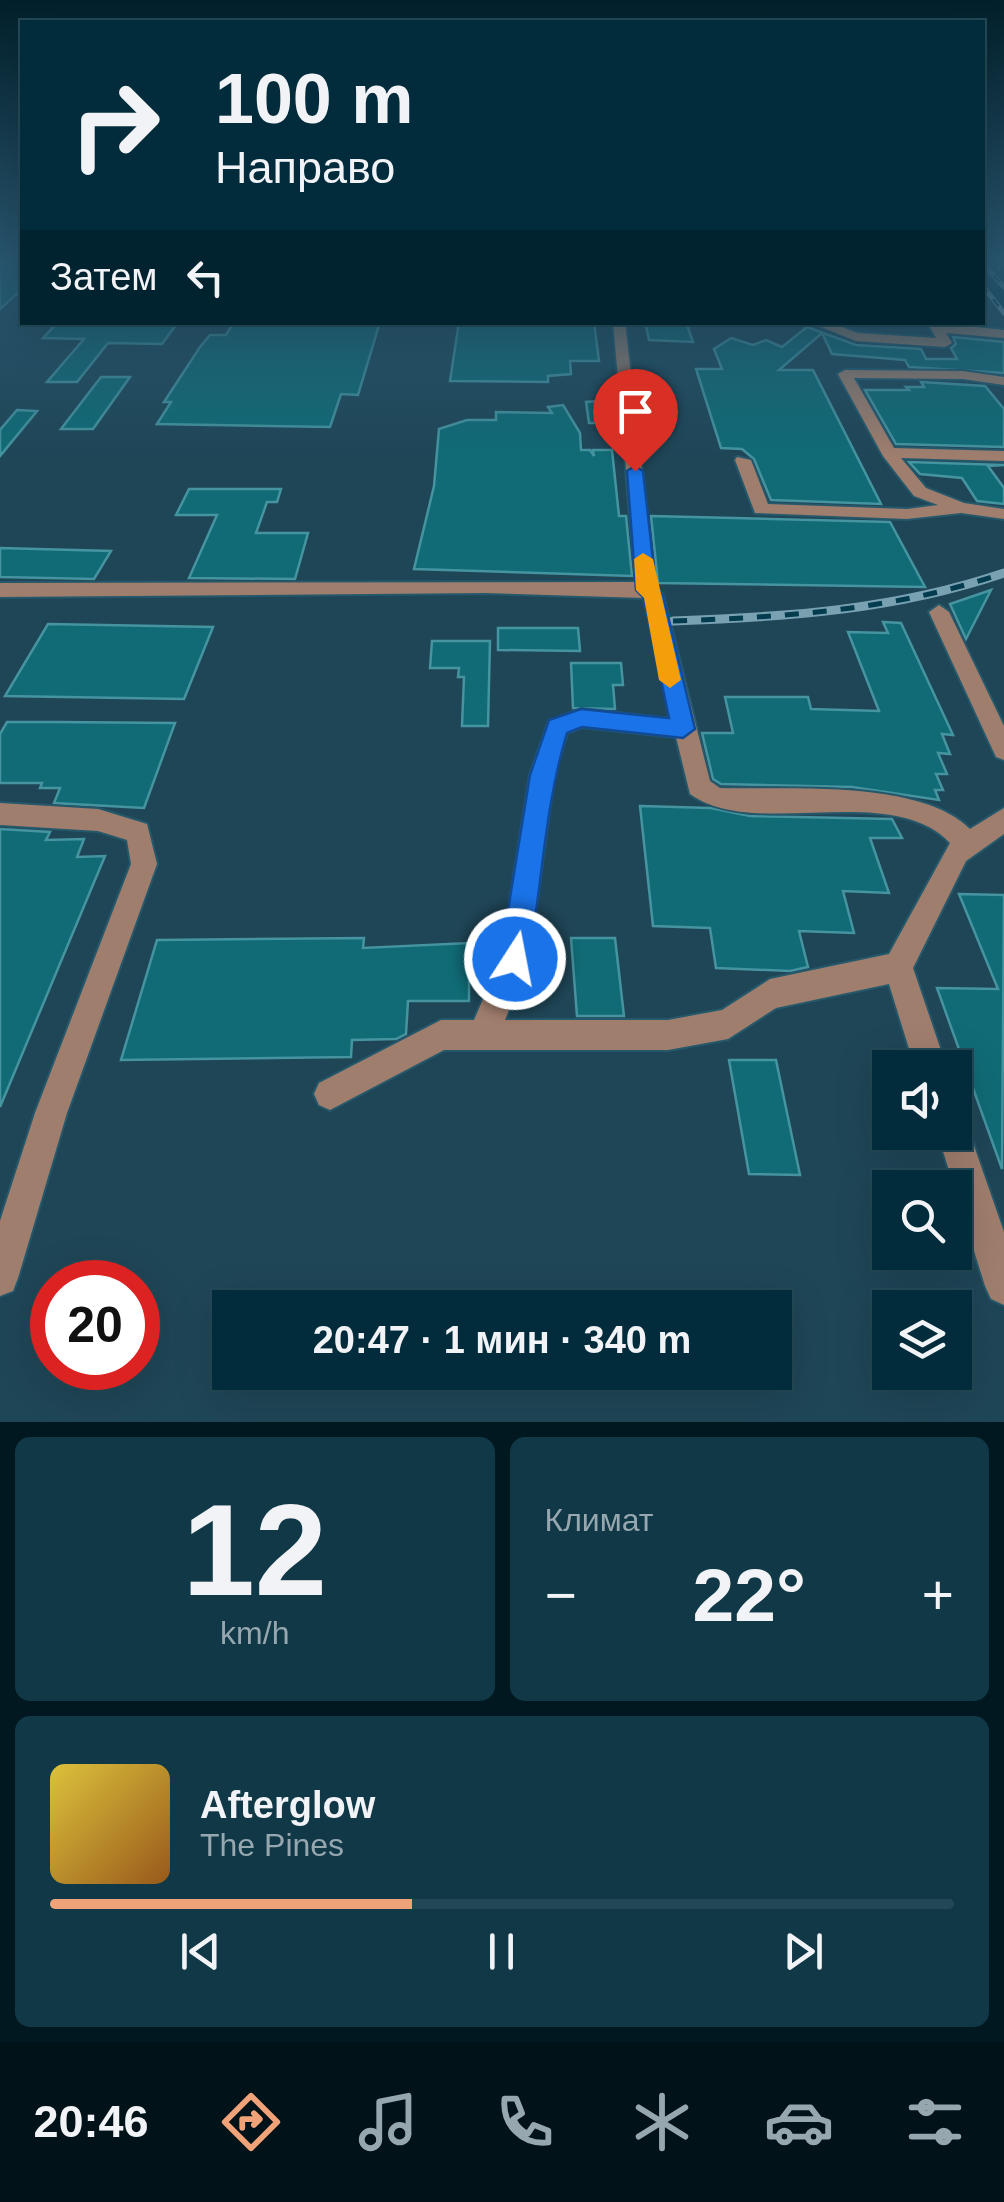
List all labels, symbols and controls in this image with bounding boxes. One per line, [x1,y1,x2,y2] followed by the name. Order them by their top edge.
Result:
[50,60,180,190] icon: right
[215,60,413,138] text: 100 m
[215,142,395,193] text: Направо
[178,250,233,305] icon: left
[50,256,158,298] text: Затем
[593,369,678,472] pin
[608,384,663,439] icon: arrive
[463,907,567,1011] position arrow
[872,1050,972,1390] map controls
[872,1050,972,1150] button: sound
[872,1170,972,1270] button: search
[30,1260,160,1390] speed limit sign: 20
[872,1290,972,1390] button: layers
[313,1319,691,1361] text: 20:47 · 1 мин · 340 m
[182,1477,327,1623] text: 12
[545,1502,653,1538] text: Климат
[693,1553,806,1637] text: 22°
[545,1564,577,1626] text: −
[922,1564,954,1626] text: +
[220,1615,289,1651] text: km/h
[200,1784,375,1826] text: Afterglow
[200,1827,344,1863] text: The Pines
[173,1924,228,1979] icon: previous
[474,1924,529,1979] icon: pause
[776,1924,831,1979] icon: next
[216,2087,286,2157] icon: directions
[353,2087,423,2157] icon: music
[490,2087,560,2157] icon: phone
[627,2087,697,2157] icon: climate
[764,2087,834,2157] icon: car
[900,2087,970,2157] icon: filters
[33,2096,149,2147] text: 20:46

